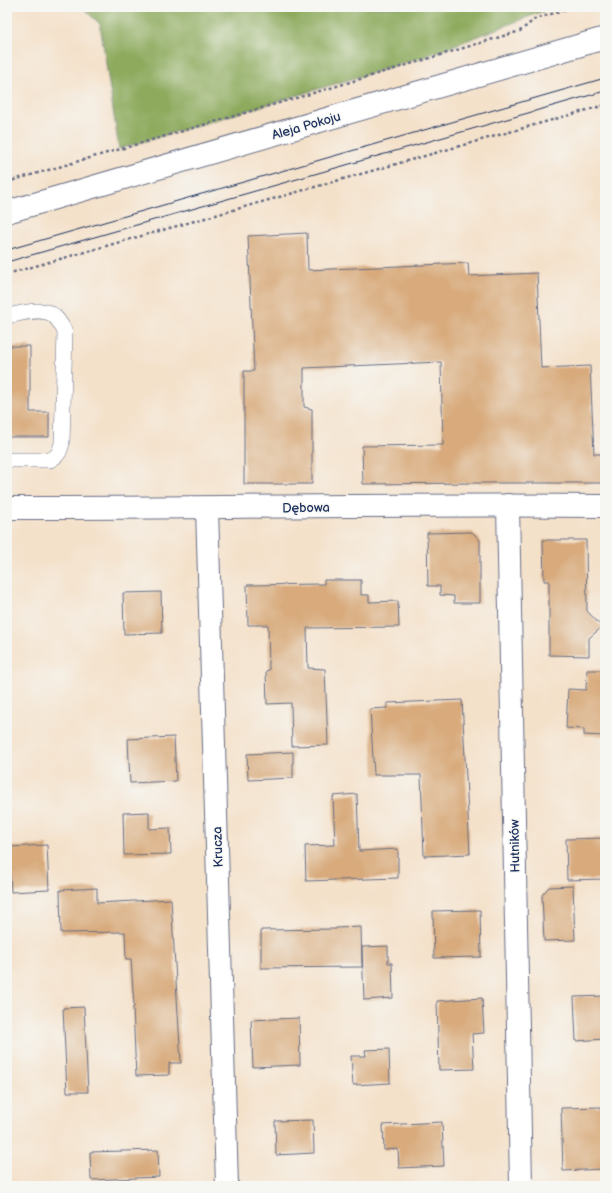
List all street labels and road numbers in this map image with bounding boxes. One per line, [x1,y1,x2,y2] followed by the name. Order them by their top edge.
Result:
[270,108,343,143] street label: Aleja Pokoju
[282,500,330,516] street label: Dębowa
[507,819,523,873] street label: Hutników
[209,826,227,868] street label: Krucza

